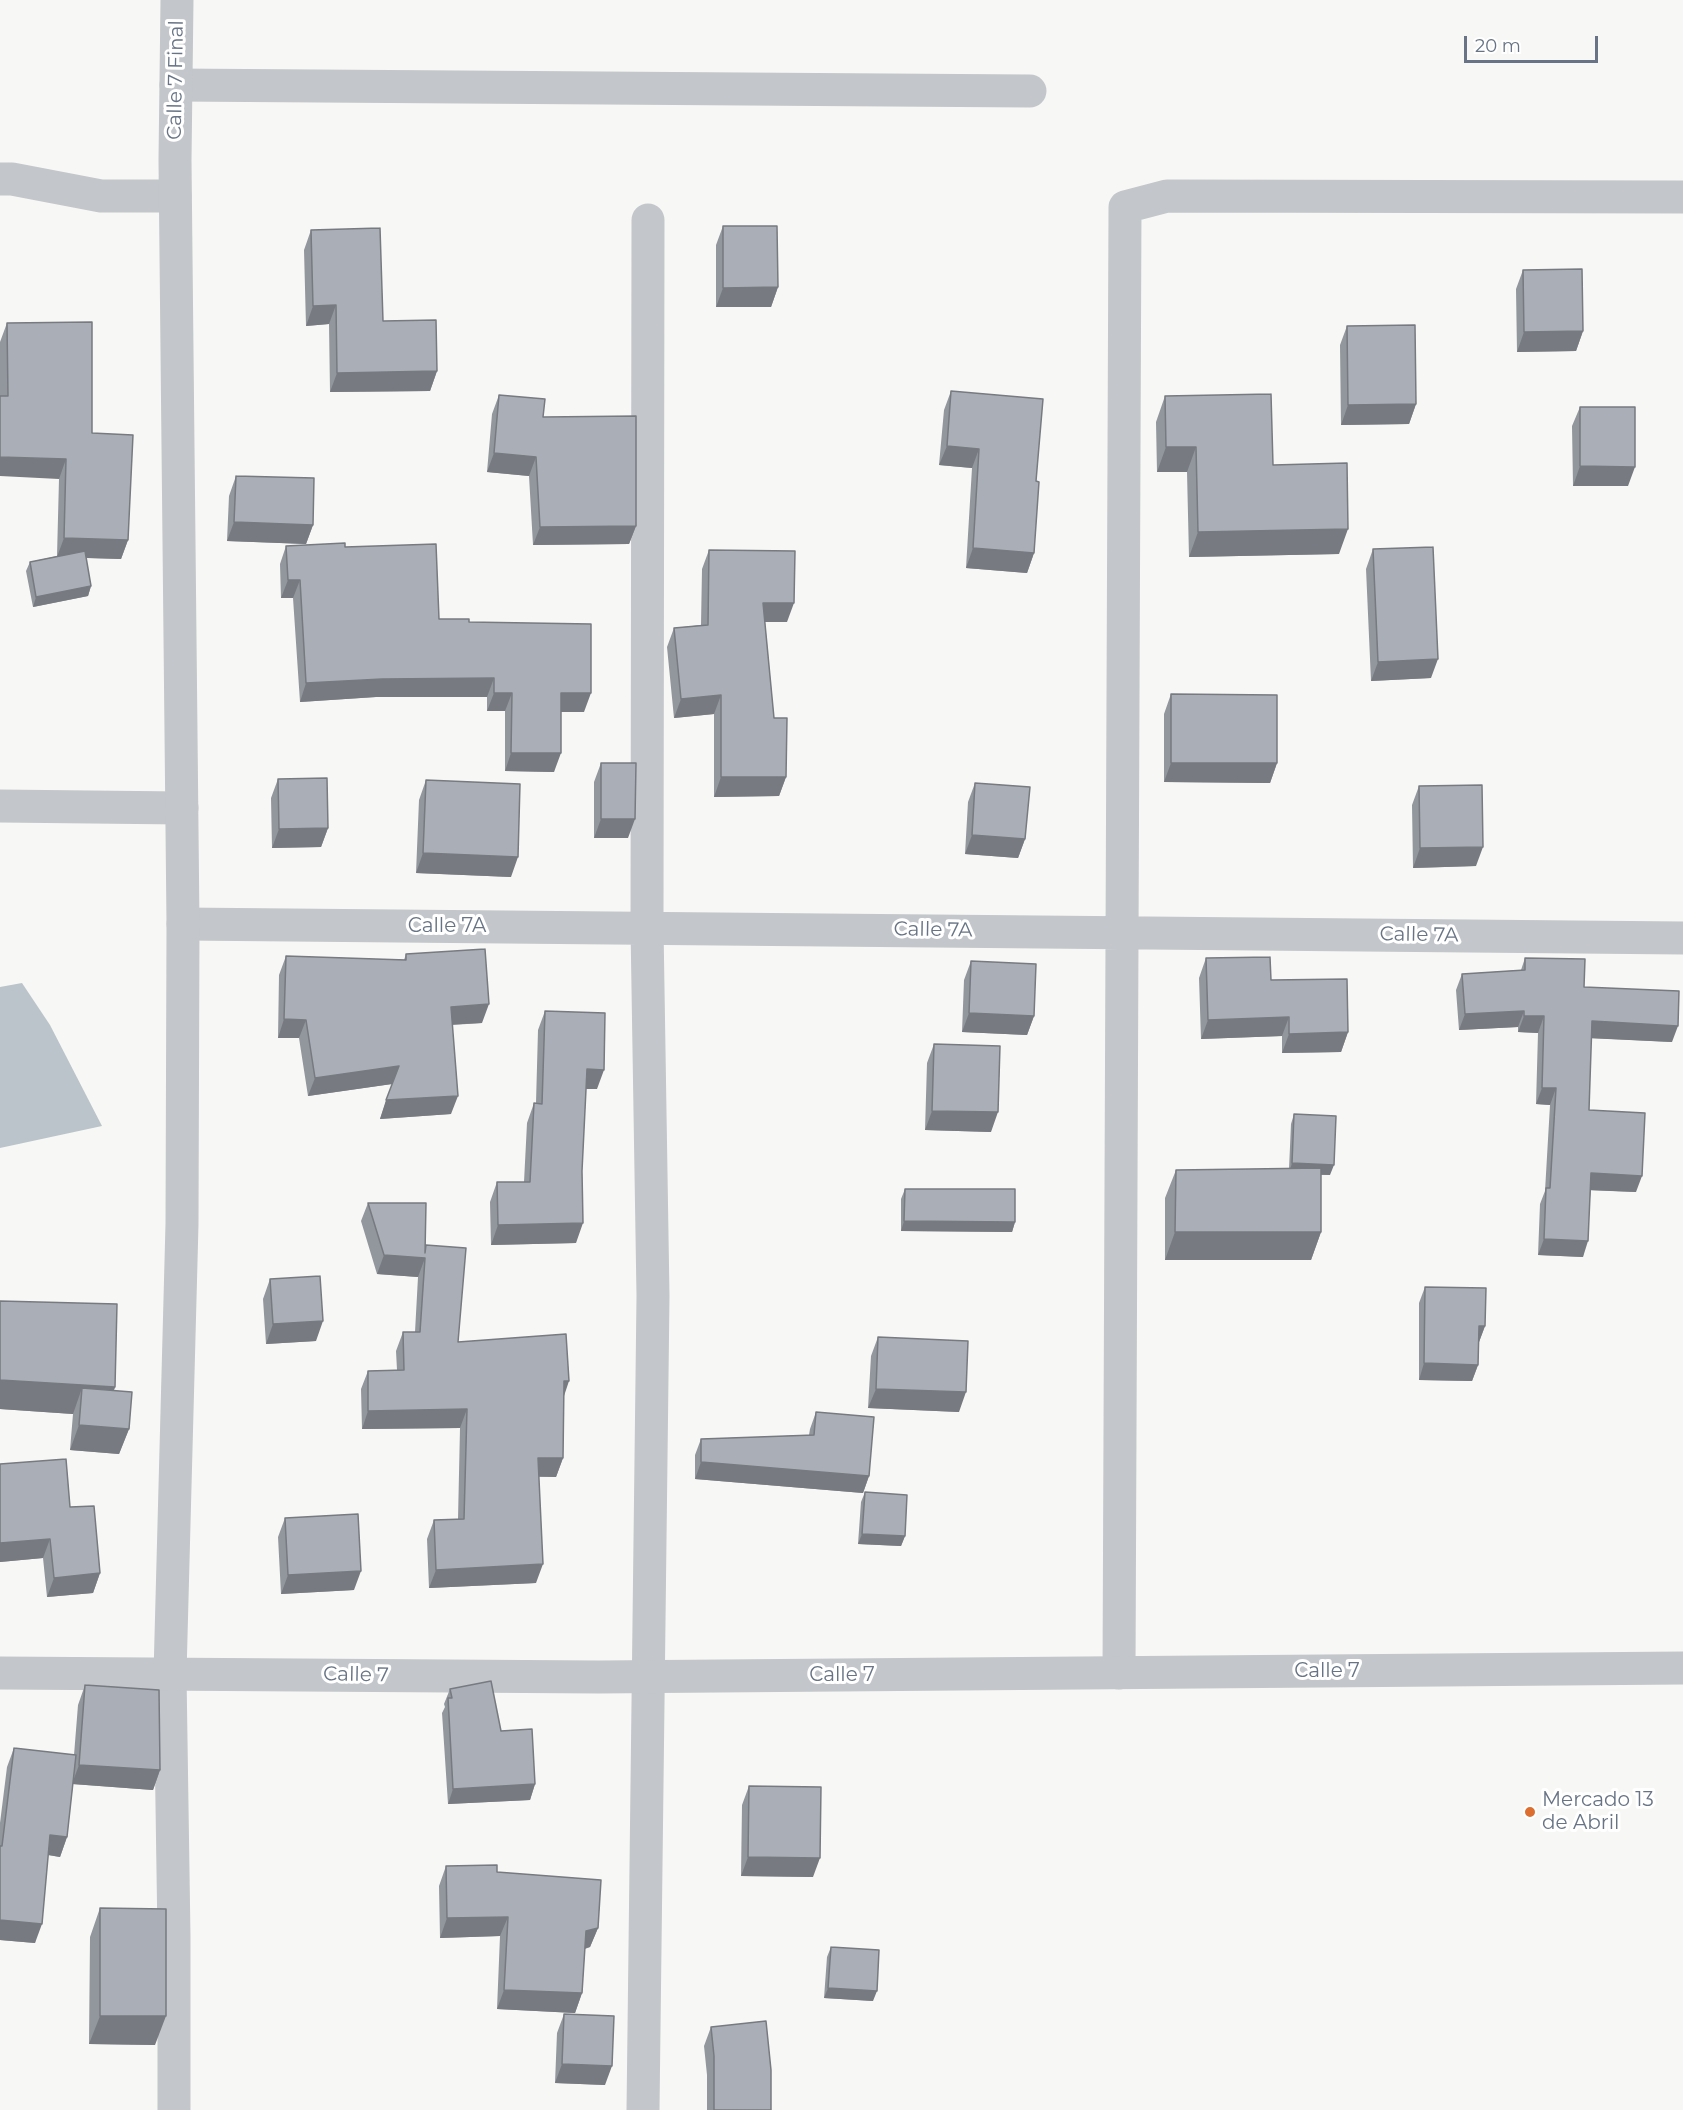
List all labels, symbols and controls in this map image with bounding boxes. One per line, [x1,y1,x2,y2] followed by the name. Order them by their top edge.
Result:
[163,20,189,140] street label: Calle 7 Final
[1467,24,1600,62] scale bar
[1475,35,1521,57] text: 20 m
[408,914,486,938] street label: Calle 7A
[893,917,973,943] street label: Calle 7A
[1379,922,1459,948] street label: Calle 7A
[1294,1659,1360,1683] street label: Calle 7
[323,1662,389,1688] street label: Calle 7
[809,1663,875,1687] street label: Calle 7
[1542,1788,1654,1835] place label: Mercado 13 de Abril
[1523,1805,1537,1819] marker: Mercado 13 de Abril

